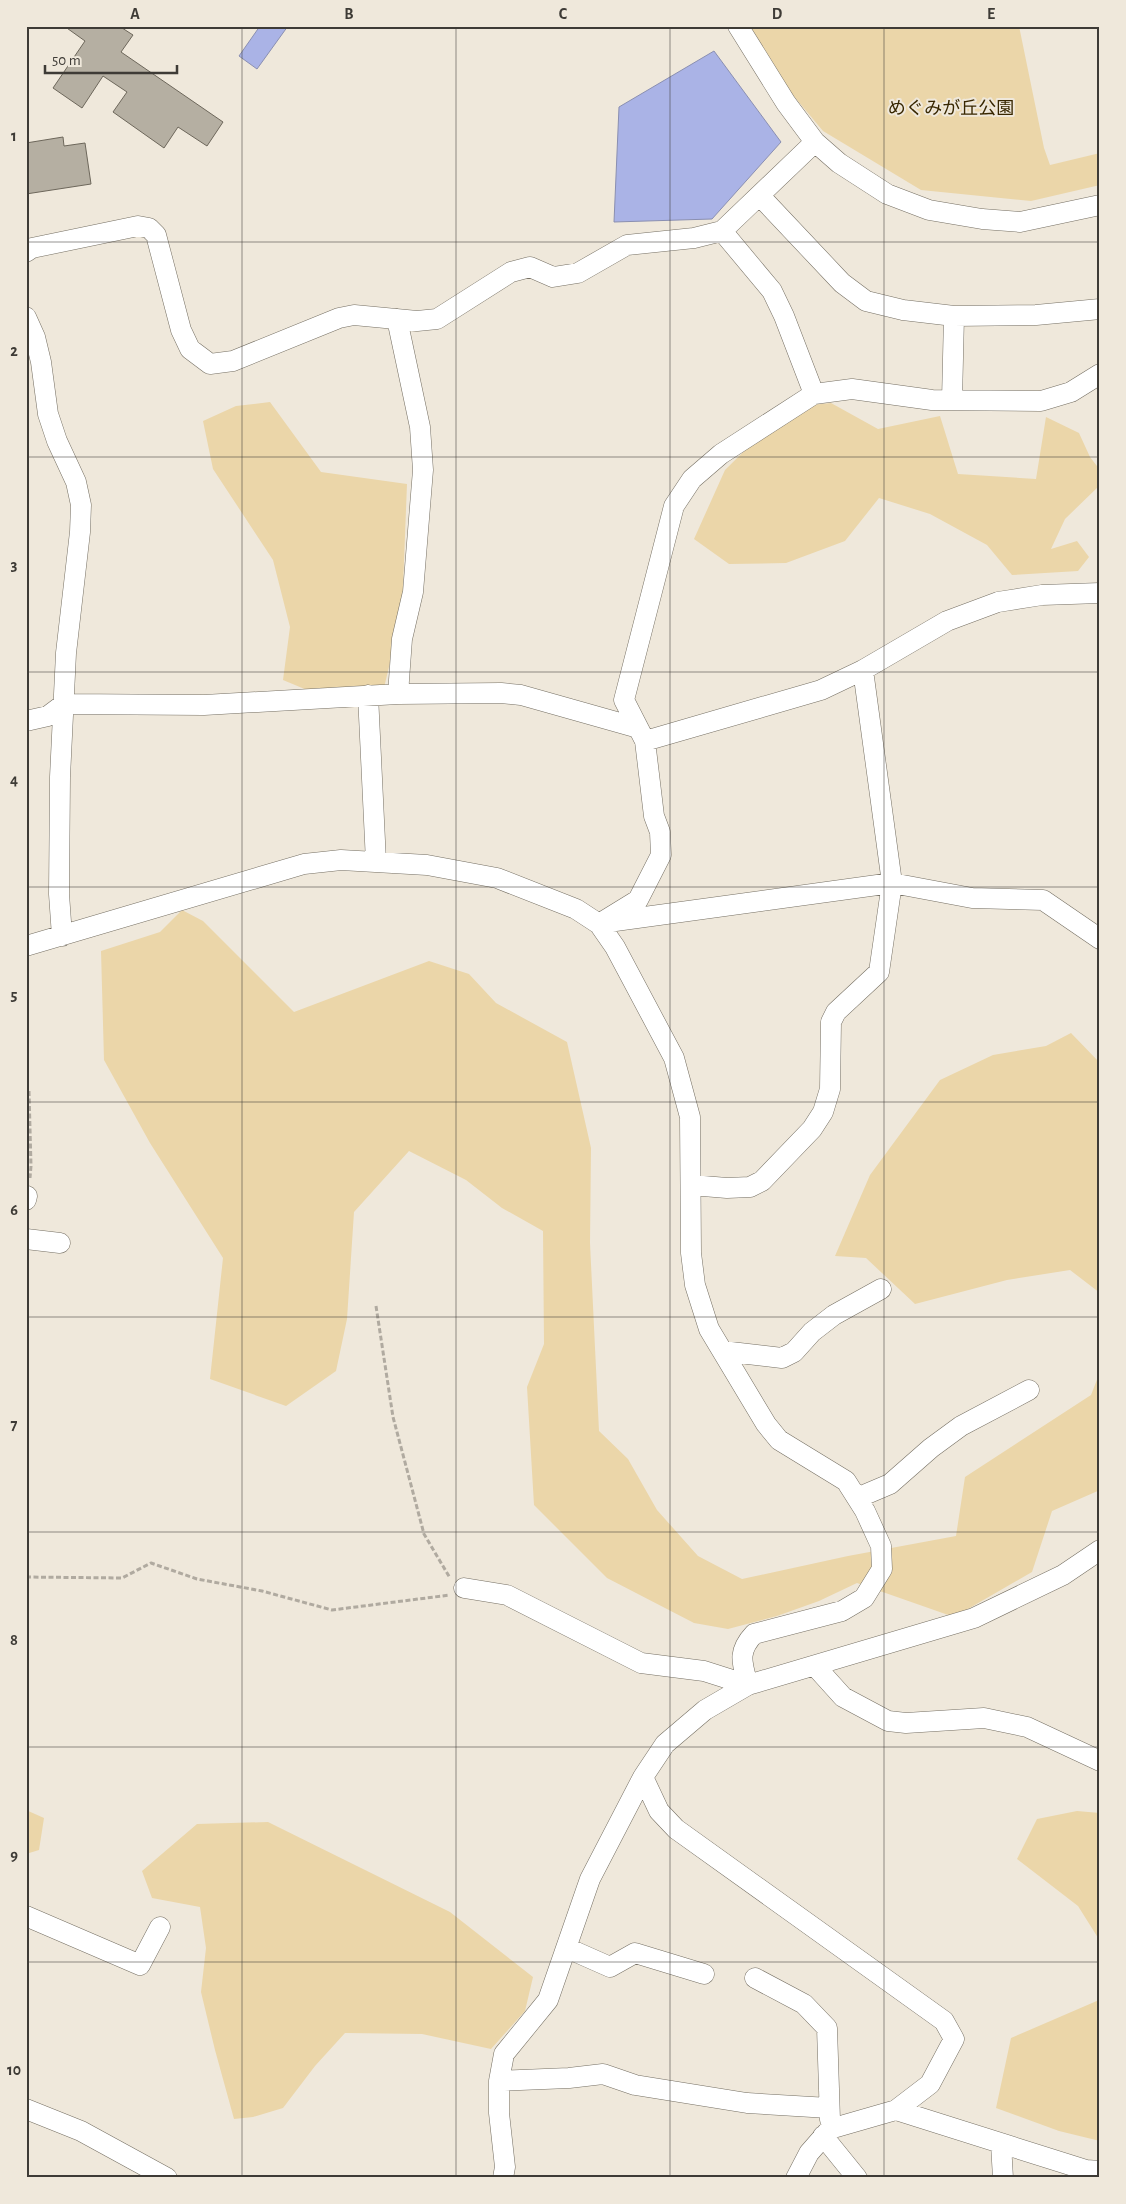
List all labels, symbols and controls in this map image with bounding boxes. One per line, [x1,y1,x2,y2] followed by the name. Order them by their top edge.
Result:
[130,6,140,22] text: A
[344,6,354,22] text: B
[559,6,568,22] text: C
[772,6,783,22] text: D
[987,6,995,22] text: E
[45,42,178,74] scale bar
[52,53,81,68] text: 50 m
[888,98,1014,118] park label: めぐみが丘公園
[11,128,17,144] text: 1
[10,343,18,359] text: 2
[11,557,18,573] text: 3
[10,772,18,788] text: 4
[11,987,18,1003] text: 5
[10,1202,18,1218] text: 6
[11,1417,18,1433] text: 7
[10,1632,18,1648] text: 8
[10,1847,18,1863] text: 9
[7,2062,21,2078] text: 10

